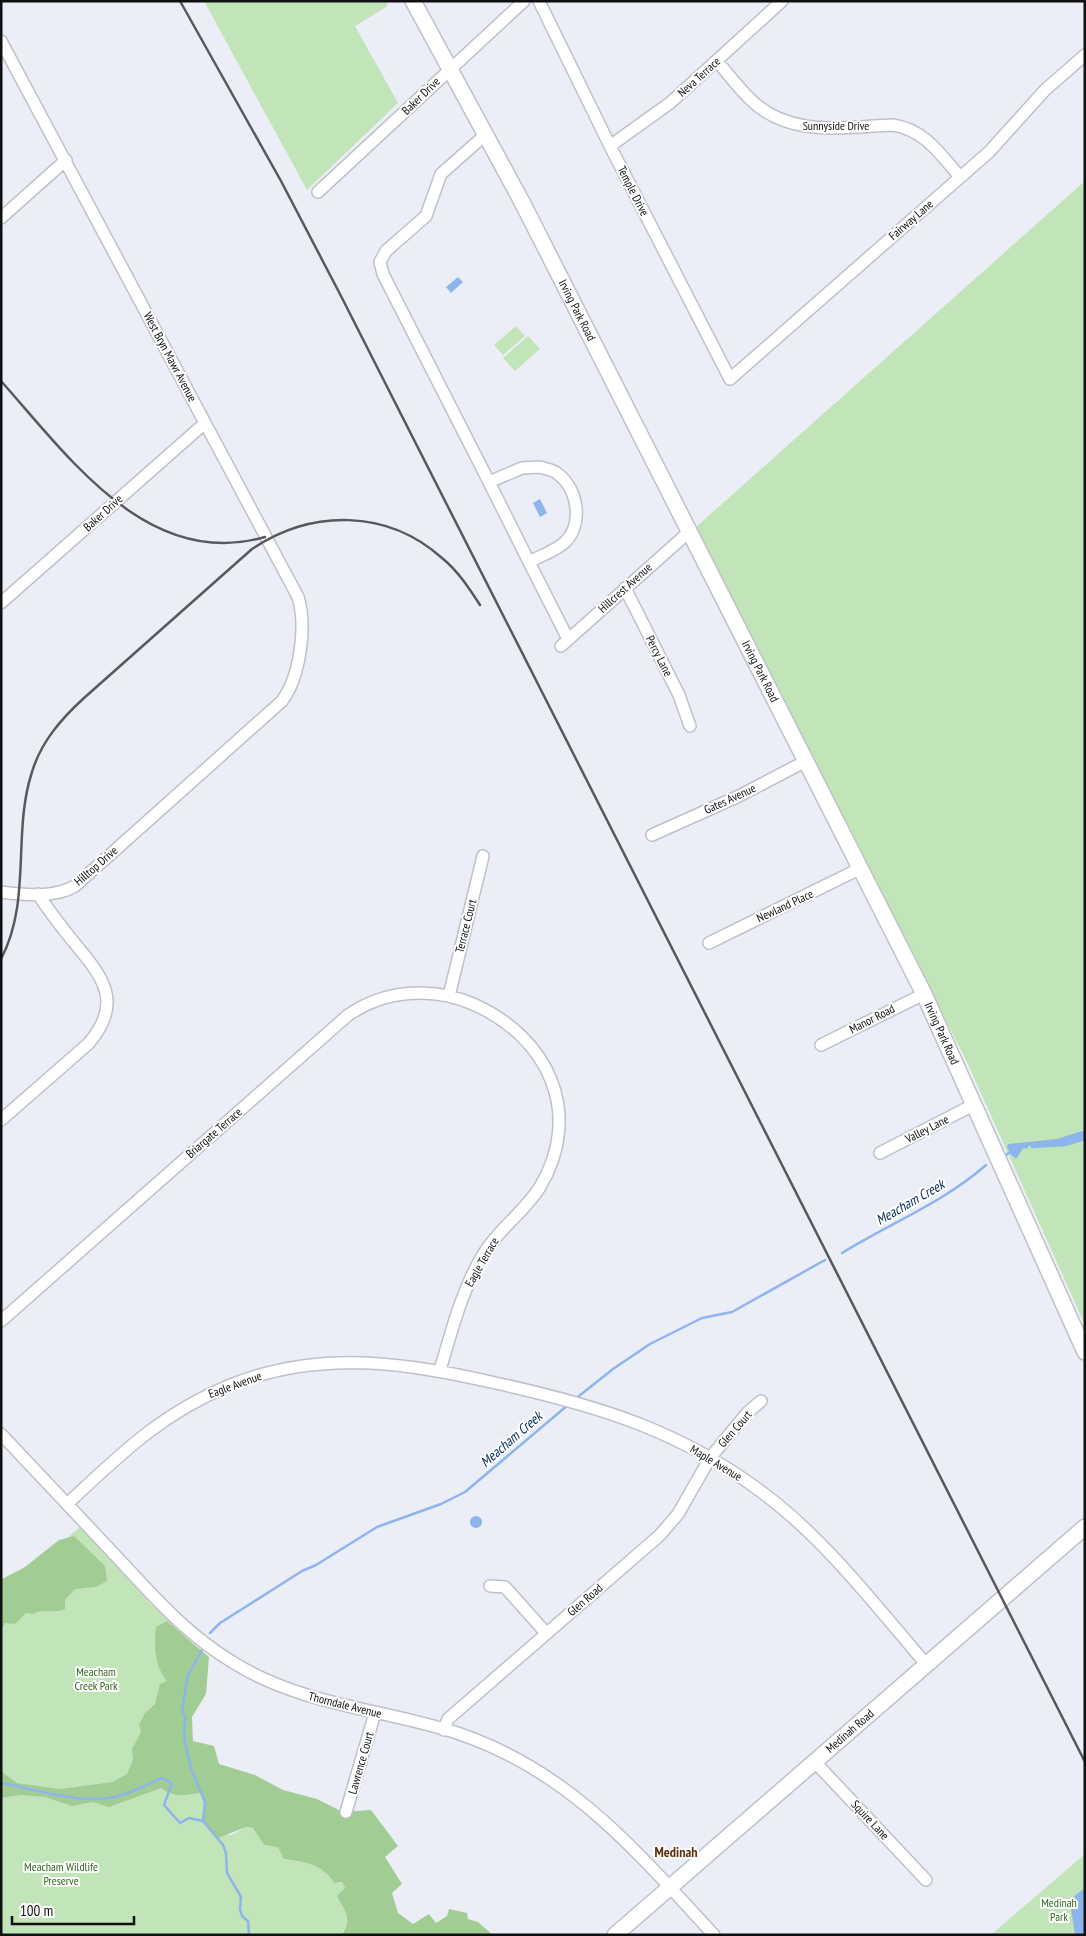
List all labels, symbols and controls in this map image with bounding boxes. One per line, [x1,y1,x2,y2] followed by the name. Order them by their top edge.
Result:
[674,54,723,100] street label: Neva Terrace
[398,74,443,118] street label: Baker Drive
[803,118,869,133] street label: Sunnyside Drive
[614,163,652,218] street label: Temple Drive
[885,196,936,243] street label: Fairway Lane
[556,277,599,343] street label: Irving Park Road
[141,309,200,404] street label: West Bryn Mawr Avenue
[80,491,125,534] street label: Baker Drive
[595,560,655,616] street label: Hillcrest Avenue
[643,633,676,679] street label: Percy Lane
[739,638,783,704] street label: Irving Park Road
[701,780,758,817] street label: Gates Avenue
[71,843,120,889] street label: Hilltop Drive
[754,886,816,925] street label: Newland Place
[452,897,480,954] street label: Terrace Court
[922,1000,963,1067] street label: Irving Park Road
[846,1001,897,1036] street label: Manor Road
[183,1104,245,1161] street label: Briargate Terrace
[902,1111,951,1146] street label: Valley Lane
[873,1174,949,1229] water label: Meacham Creek
[461,1234,502,1289] street label: Eagle Terrace
[206,1368,263,1401] street label: Eagle Avenue
[476,1406,547,1471] water label: Meacham Creek
[715,1407,755,1450] street label: Glen Court
[688,1441,745,1484] street label: Maple Avenue
[564,1580,605,1619] street label: Glen Road
[74,1664,118,1693] park label: Meacham Creek Park
[307,1688,383,1721] street label: Thorndale Avenue
[822,1706,877,1756] street label: Medinah Road
[344,1729,377,1796] street label: Lawrence Court
[848,1797,893,1843] street label: Squire Lane
[654,1843,698,1861] district label: Medinah
[24,1859,98,1888] park label: Meacham Wildlife Preserve
[12,1894,135,1926] scale bar
[1041,1895,1077,1924] park label: Medinah Park
[20,1901,53,1920] text: 100 m

